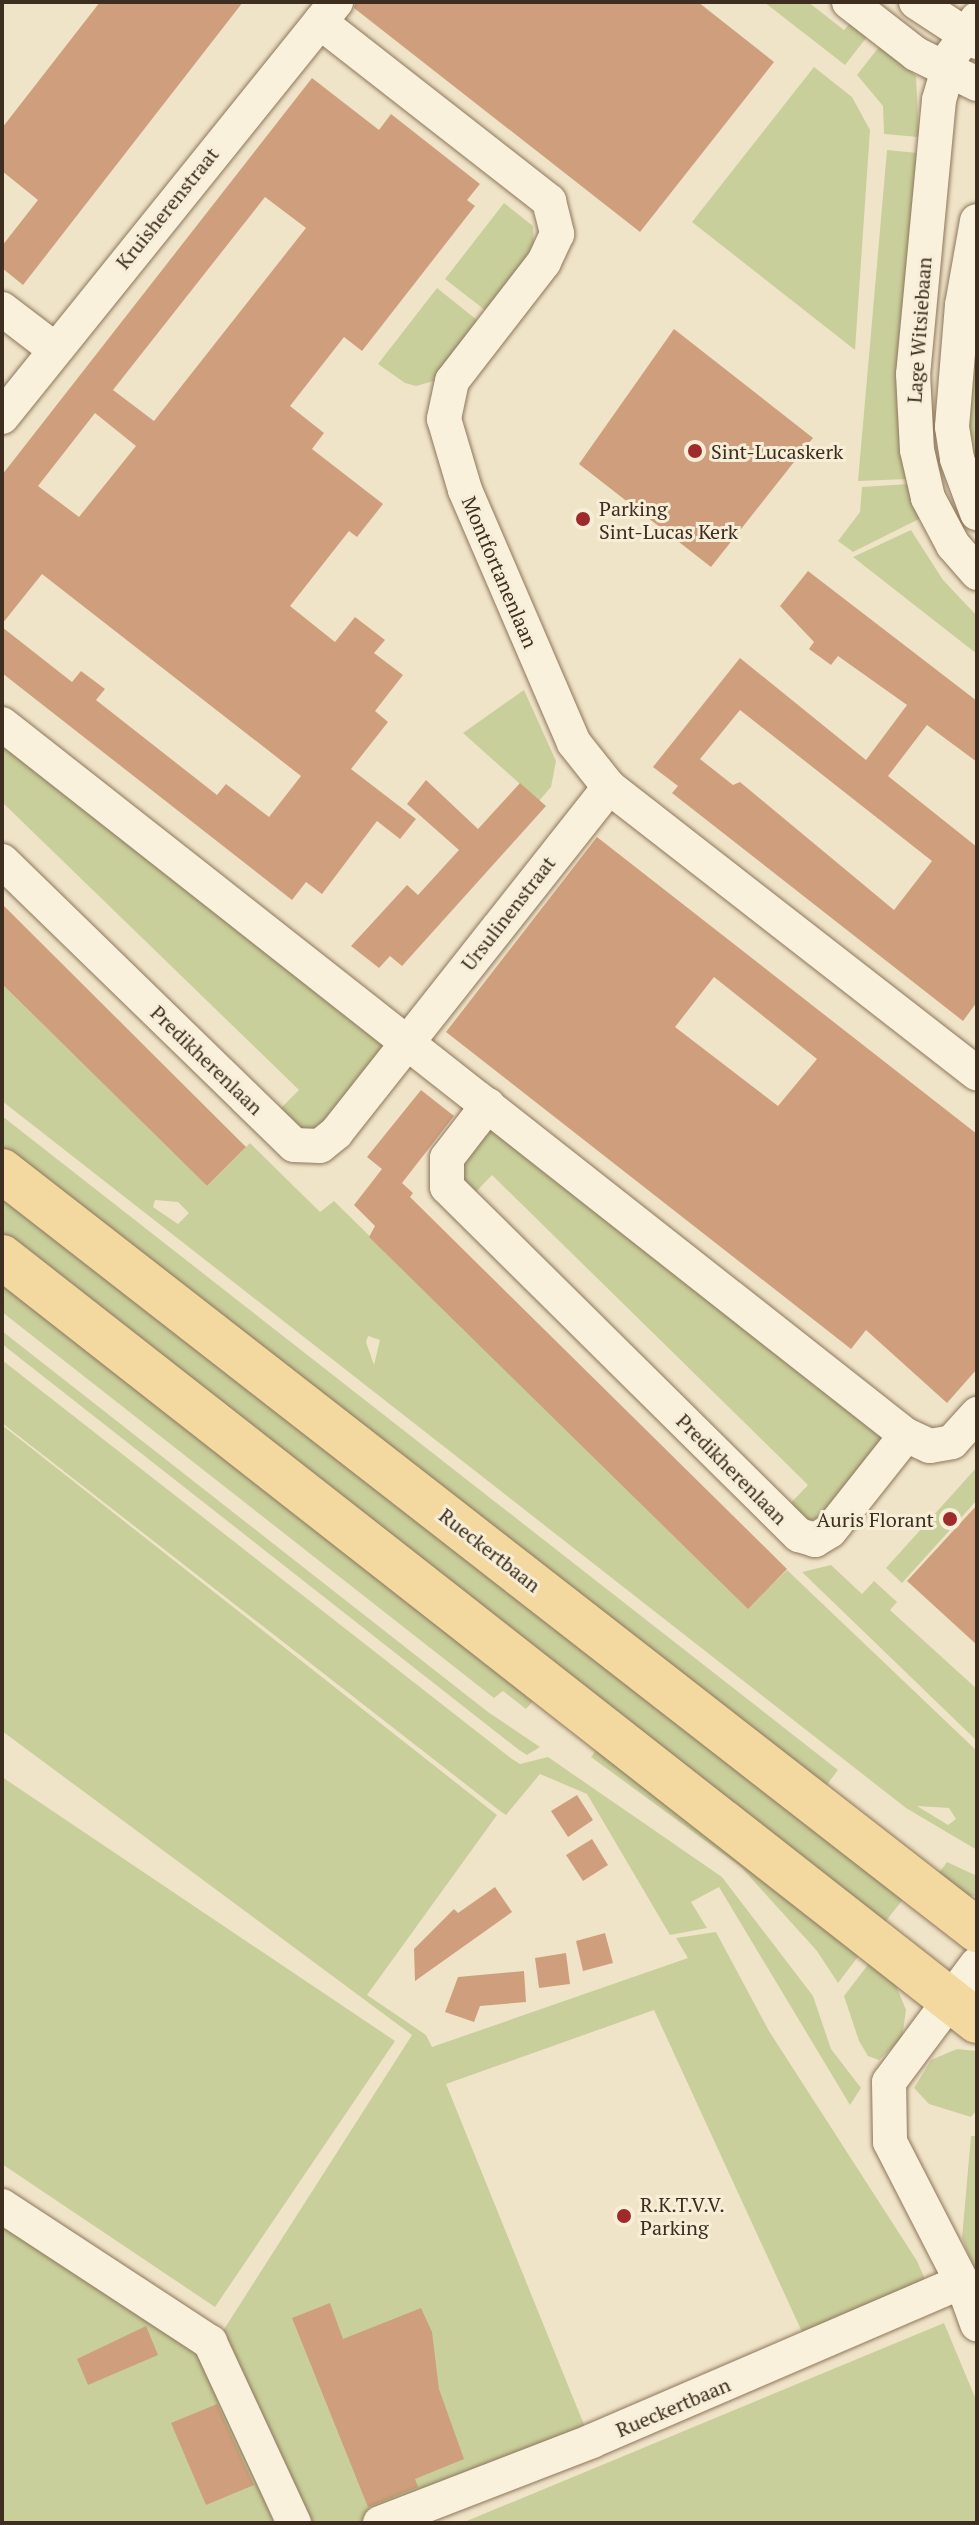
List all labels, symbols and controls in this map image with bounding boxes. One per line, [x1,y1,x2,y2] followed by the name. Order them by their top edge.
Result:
[111,142,223,274] street label: Kruisherenstraat
[902,256,936,404] street label: Lage Witsiebaan
[711,439,843,463] place label: Sint-Lucaskerk
[686,442,704,460] marker: Sint-Lucaskerk
[457,493,543,651] street label: Montfortanenlaan
[599,496,738,543] place label: Parking Sint-Lucas Kerk
[574,510,592,528] marker: Parking Sint-Lucas Kerk
[456,851,560,975] street label: Ursulinenstraat
[146,1000,268,1120] street label: Predikherenlaan
[672,1409,792,1529] street label: Predikherenlaan
[435,1503,545,1597] street label: Rueckertbaan
[817,1507,934,1531] place label: Auris Florant
[941,1510,959,1528] marker: Auris Florant
[640,2192,725,2239] place label: R.K.T.V.V. Parking
[615,2207,633,2225] marker: R.K.T.V.V. Parking
[612,2372,734,2442] street label: Rueckertbaan

